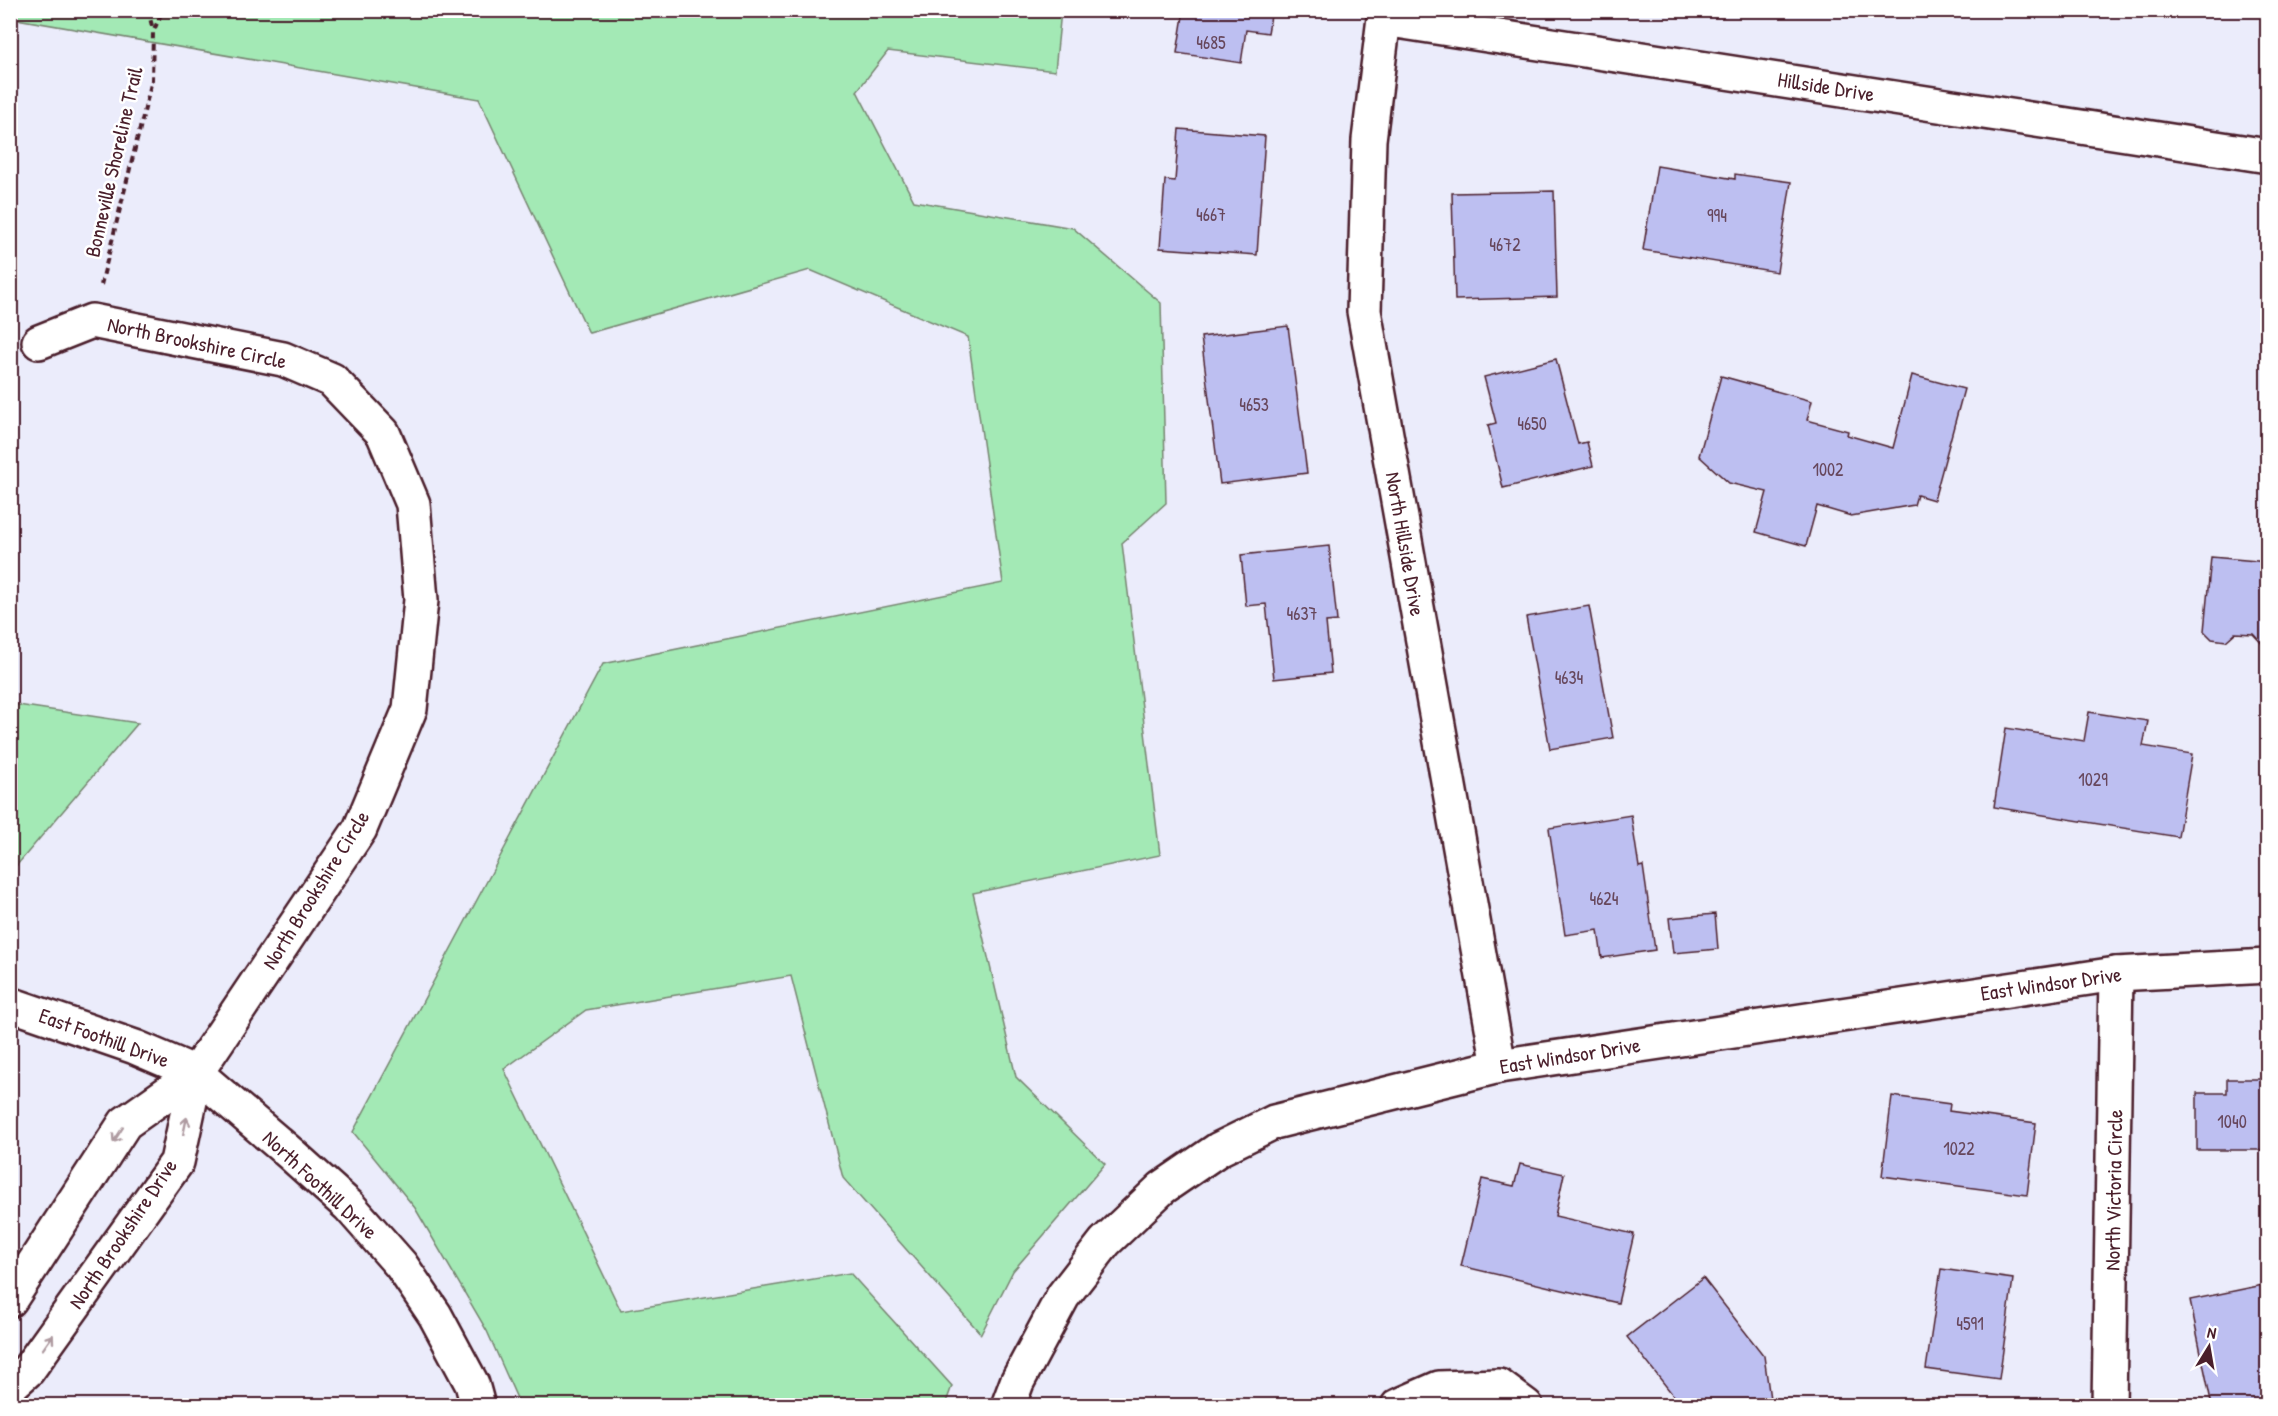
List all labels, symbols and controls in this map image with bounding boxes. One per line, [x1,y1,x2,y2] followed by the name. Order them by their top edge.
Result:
[1196,30,1226,55] house number: 4685
[77,63,150,260] street label: Bonneville Shoreline Trail
[1776,65,1876,108] street label: Hillside Drive
[1196,202,1226,227] house number: 4667
[1707,203,1727,228] house number: 994
[1489,232,1521,257] house number: 4672
[105,309,289,376] street label: North Brookshire Circle
[1239,392,1269,417] house number: 4653
[1517,411,1547,436] house number: 4650
[1812,457,1844,482] house number: 1002
[1379,470,1432,618] street label: North Hillside Drive
[1287,601,1318,626] house number: 4637
[1555,665,1584,690] house number: 4634
[2078,767,2108,792] house number: 1029
[255,805,376,975] street label: North Brookshire Circle
[1589,886,1619,911] house number: 4624
[1979,959,2123,1008] street label: East Windsor Drive
[35,1001,173,1075] street label: East Foothill Drive
[1498,1030,1642,1081] street label: East Windsor Drive
[2098,1109,2129,1271] street label: North Victoria Circle
[2217,1109,2247,1134] house number: 1040
[179,1116,191,1135] one-way arrow
[256,1124,384,1246] street label: North Foothill Drive
[111,1126,123,1143] one-way arrow
[1943,1136,1975,1161] house number: 1022
[62,1153,184,1315] street label: North Brookshire Drive
[1956,1311,1984,1336] house number: 4591
[2179,1317,2239,1377] north arrow
[2206,1321,2219,1344] text: N
[42,1334,55,1350] one-way arrow

